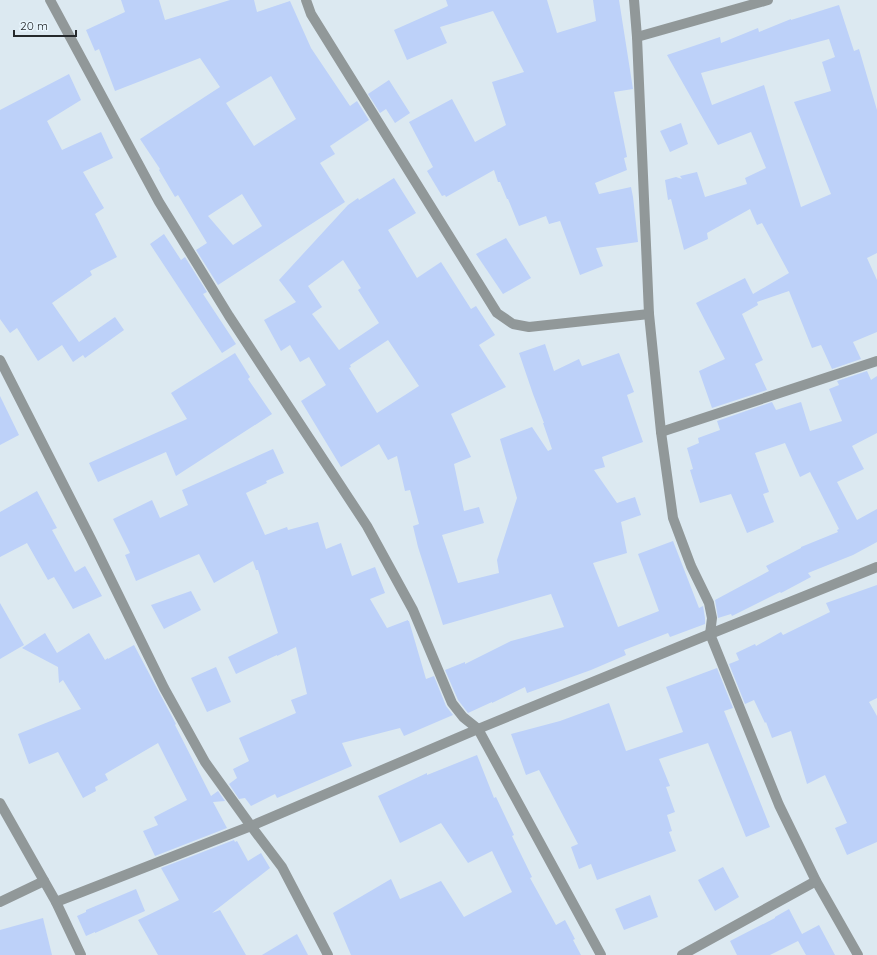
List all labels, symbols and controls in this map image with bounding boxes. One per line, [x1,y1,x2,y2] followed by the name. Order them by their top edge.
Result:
[14,12,76,38] scale bar
[20,18,48,33] text: 20 m

